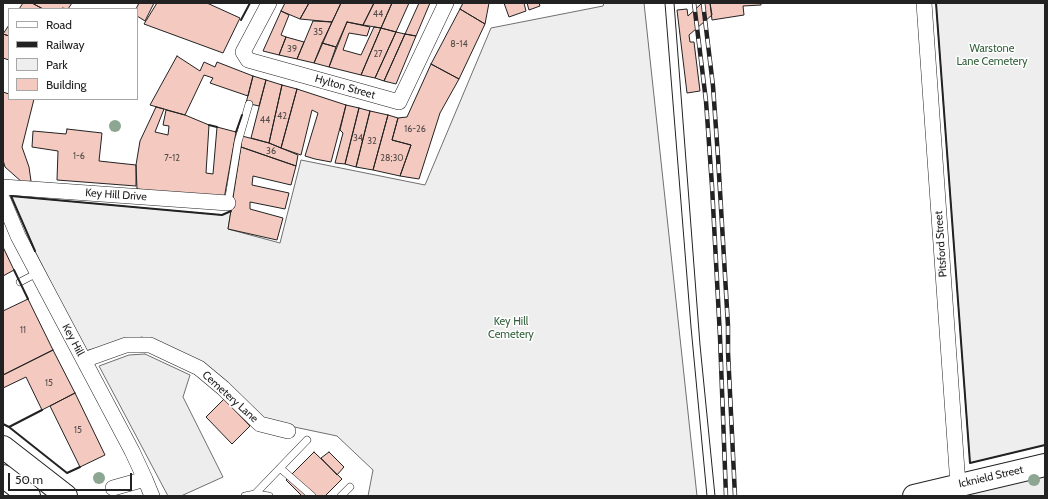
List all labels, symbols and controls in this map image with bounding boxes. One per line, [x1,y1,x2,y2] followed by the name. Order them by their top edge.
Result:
[8,8,138,100] legend
[373,9,383,19] house number: 44
[46,17,72,32] text: Road
[313,27,323,37] house number: 35
[46,37,84,52] text: Railway
[450,39,468,49] house number: 8-14
[957,42,1027,68] park label: Warstone Lane Cemetery
[287,44,297,54] house number: 39
[373,49,383,59] house number: 27
[46,57,68,72] text: Park
[313,72,377,102] street label: Hylton Street
[46,77,87,92] text: Building
[277,111,287,121] house number: 42
[260,115,270,125] house number: 44
[404,124,426,134] house number: 16-26
[353,133,363,143] house number: 34
[367,136,377,146] house number: 32
[266,146,276,156] house number: 36
[73,151,85,161] house number: 1-6
[164,153,180,163] house number: 7-12
[380,153,404,163] house number: 28;30
[85,186,147,204] street label: Key Hill Drive
[932,210,950,278] street label: Pitsford Street
[488,315,534,341] park label: Key Hill Cemetery
[59,322,87,358] street label: Key Hill
[20,325,26,335] house number: 11
[199,368,261,426] street label: Cemetery Lane
[45,378,53,388] house number: 15
[74,425,82,435] house number: 15
[957,463,1025,491] street label: Icknield Street
[10,465,134,491] scale bar
[15,472,43,487] text: 50 m

